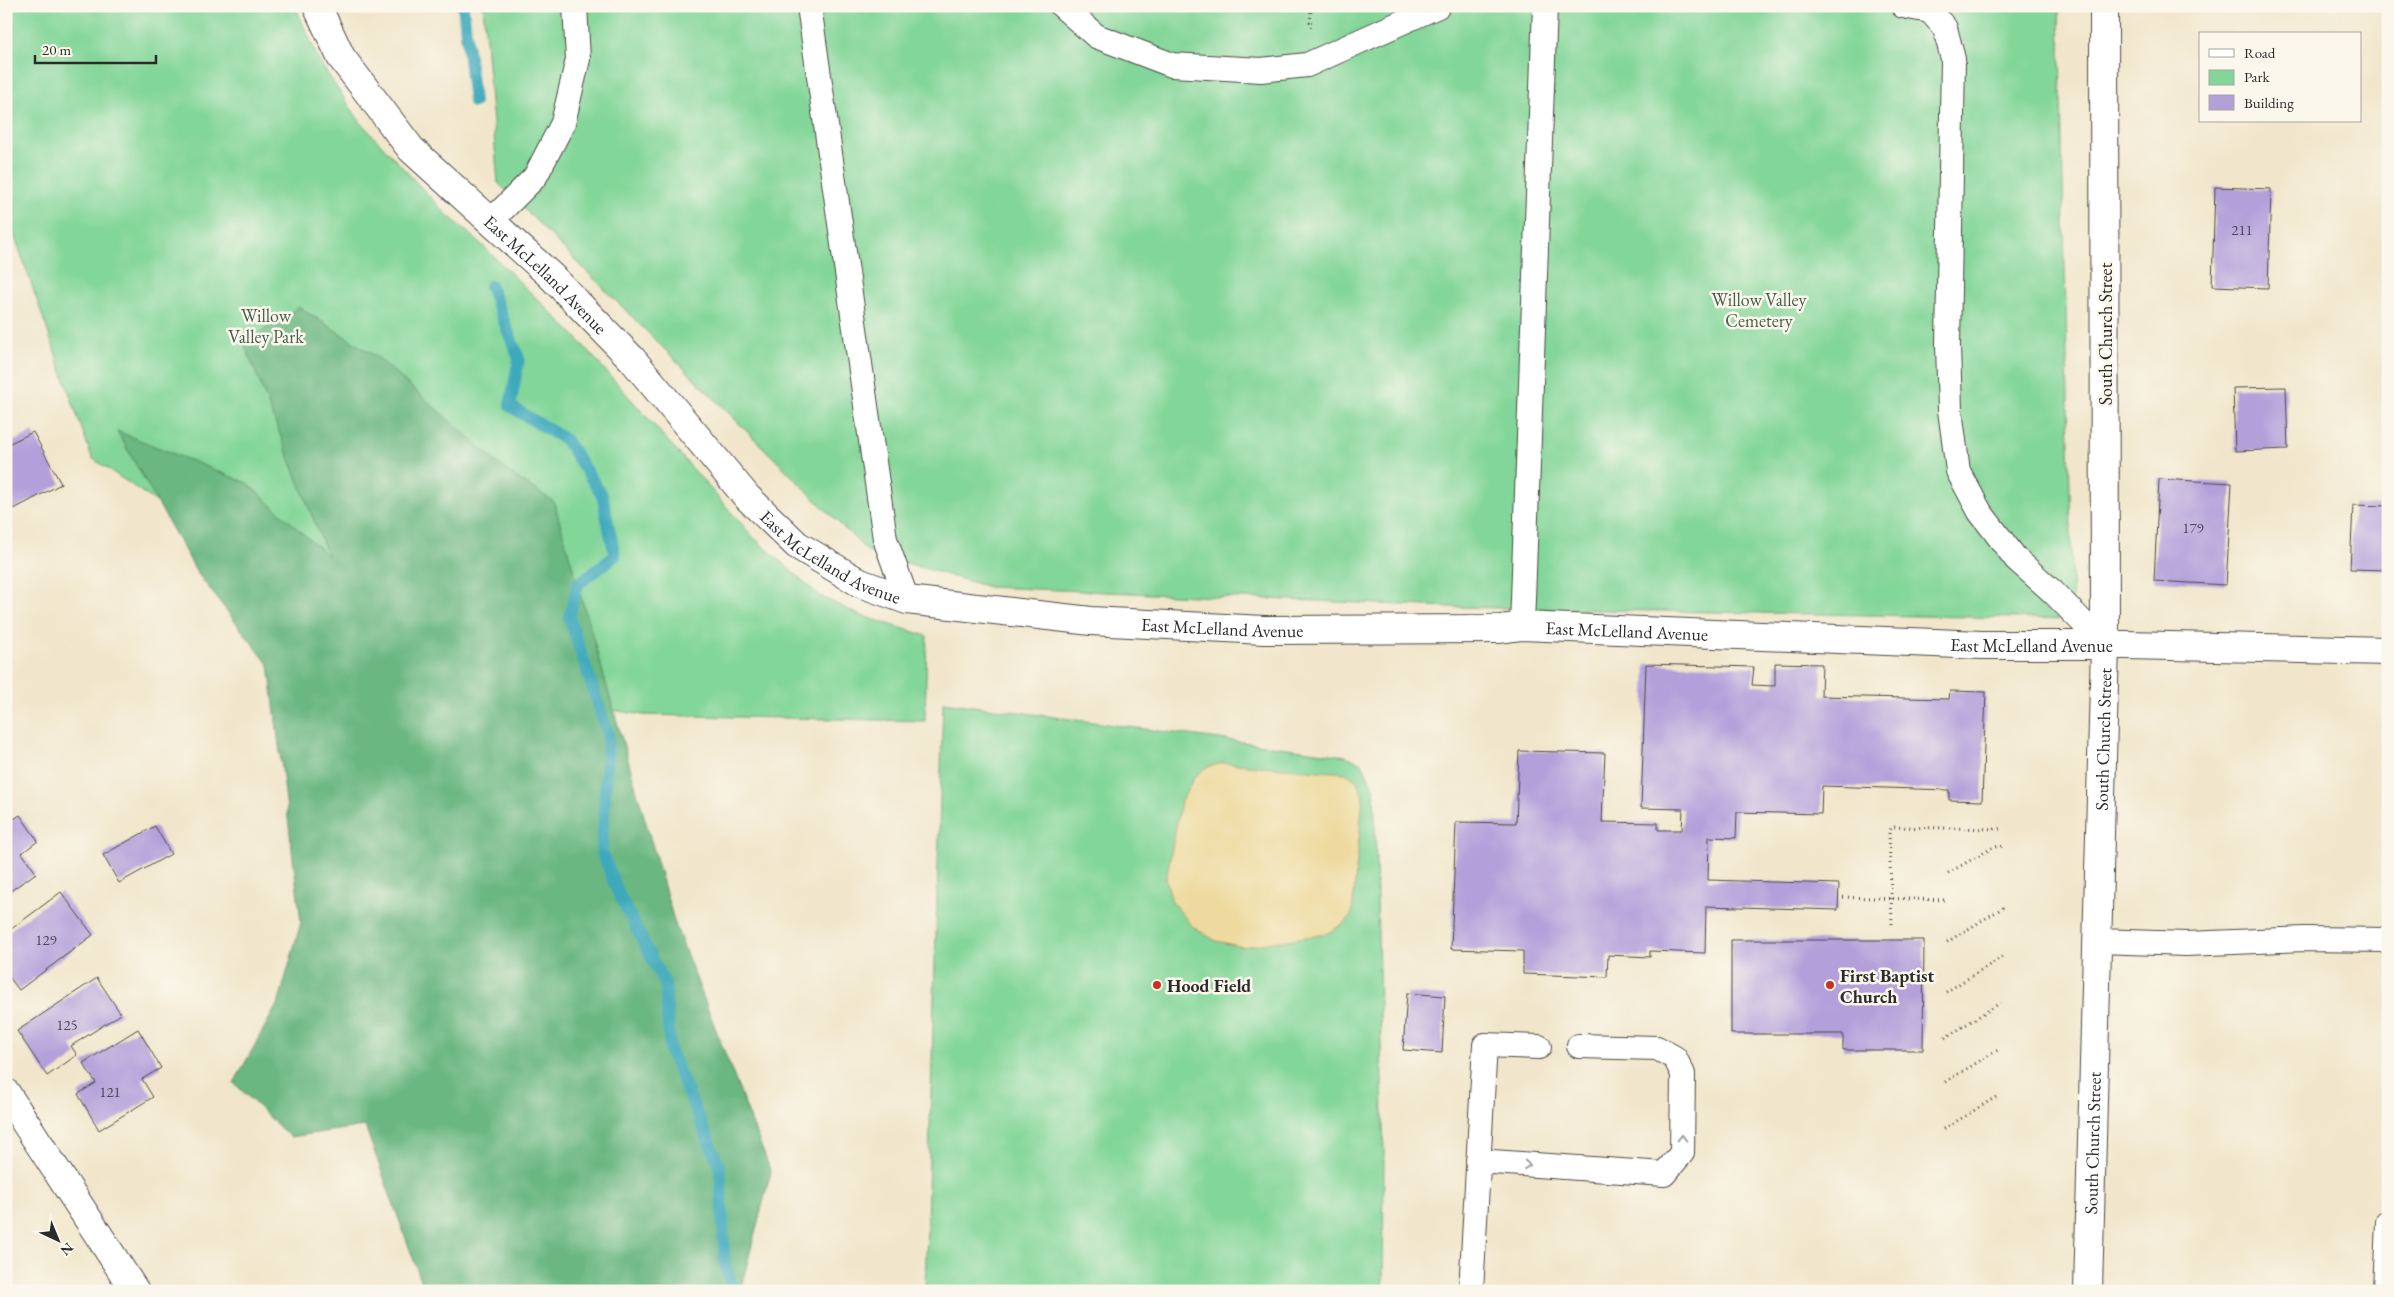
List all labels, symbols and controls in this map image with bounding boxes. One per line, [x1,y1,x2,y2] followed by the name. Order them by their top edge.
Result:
[35,32,156,64] scale bar
[2199,32,2362,122] legend
[42,40,71,59] text: 20 m
[2244,43,2276,62] text: Road
[2244,67,2271,86] text: Park
[2244,93,2294,112] text: Building
[479,210,612,339] street label: East McLelland Avenue
[2231,220,2253,239] house number: 211
[2094,262,2117,405] street label: South Church Street
[1712,288,1806,332] park label: Willow Valley Cemetery
[228,304,304,348] park label: Willow Valley Park
[756,505,904,608] street label: East McLelland Avenue
[2182,518,2204,537] house number: 179
[1140,612,1303,642] street label: East McLelland Avenue
[1545,615,1708,645] street label: East McLelland Avenue
[1950,632,2113,657] street label: East McLelland Avenue
[2089,667,2116,811] street label: South Church Street
[35,930,57,949] house number: 129
[1840,964,1935,1008] place label: First Baptist Church
[1167,974,1251,997] place label: Hood Field
[1151,979,1163,991] marker: Hood Field
[1824,979,1836,991] marker: First Baptist Church
[56,1015,78,1034] house number: 125
[2079,1071,2105,1215] street label: South Church Street
[99,1082,121,1101] house number: 121
[1677,1133,1687,1141] one-way arrow
[1523,1159,1531,1170] one-way arrow
[32,1214,82,1264] north arrow
[56,1239,77,1260] text: N

